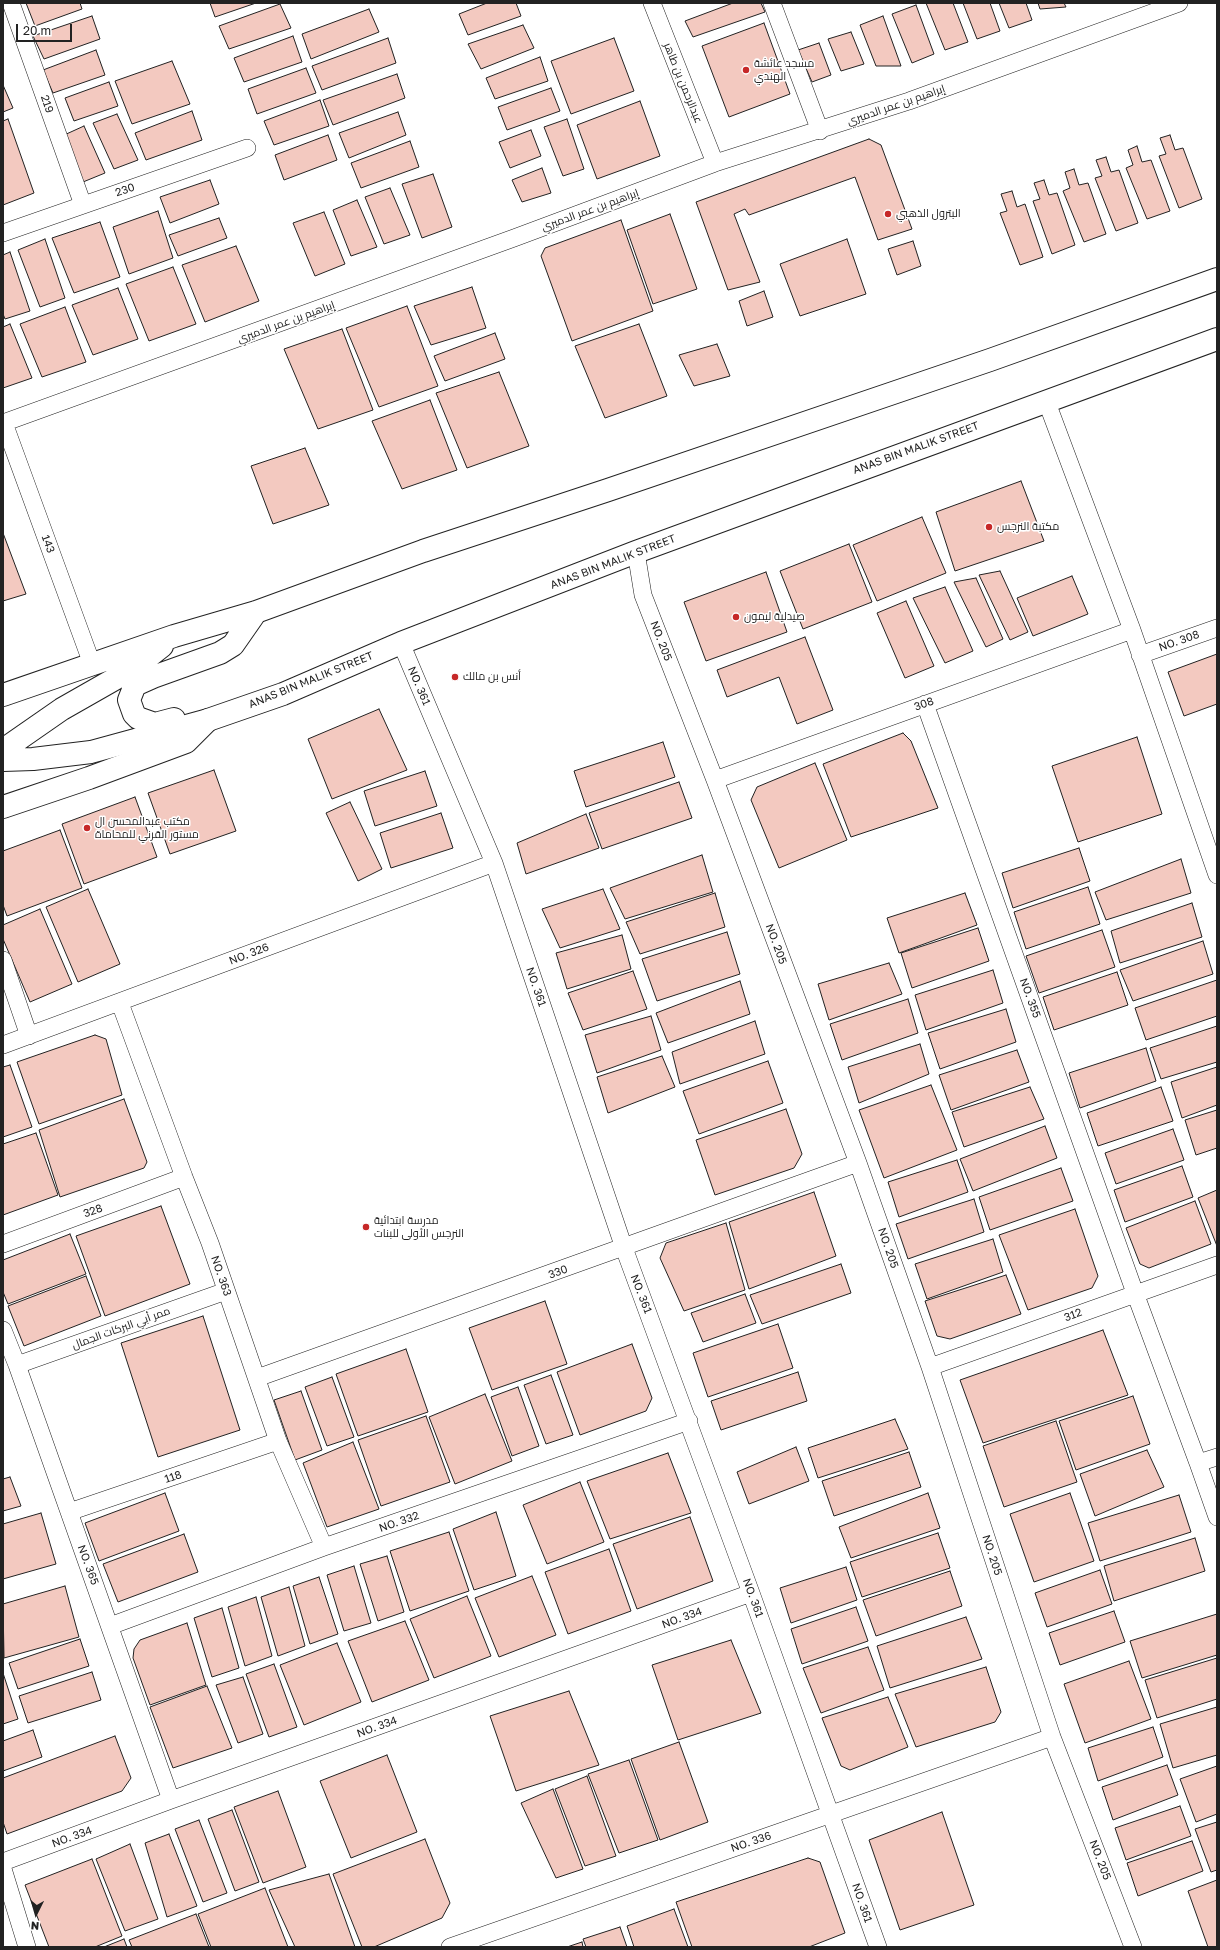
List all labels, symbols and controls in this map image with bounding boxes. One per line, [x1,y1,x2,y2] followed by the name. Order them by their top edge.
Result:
[18,16,74,42] scale bar
[23,23,51,38] text: 20 m
[661,41,705,125] street label: عبدالرحمن بن طاهر
[754,57,814,83] place label: مسجد عائشة الهندي
[741,65,751,75] marker: مسجد عائشة الهندي
[845,82,947,128] street label: إبراهيم بن عمر الدميري
[38,93,56,115] street label: 219
[114,181,136,199] street label: 230
[539,186,641,234] street label: إبراهيم بن عمر الدميري
[896,207,961,221] place label: البترول الذهبي
[883,209,893,219] marker: البترول الذهبي
[235,298,337,346] street label: إبراهيم بن عمر الدميري
[851,419,981,477] street label: ANAS BIN MALIK STREET
[997,520,1059,534] place label: مكتبة النرجس
[984,522,994,532] marker: مكتبة النرجس
[548,532,678,592] street label: ANAS BIN MALIK STREET
[39,533,57,555] street label: 143
[744,610,805,624] place label: صيدلية ليمون
[731,612,741,622] marker: صيدلية ليمون
[647,619,675,663] street label: NO. 205
[1157,628,1201,654] street label: NO. 308
[247,649,375,711] street label: ANAS BIN MALIK STREET
[405,665,433,707] street label: NO. 361
[463,670,521,684] place label: أنس بن مالك
[450,672,460,682] marker: أنس بن مالك
[912,694,936,714] street label: 308
[95,815,199,841] place label: مكتب عبدالمحسن ال مستور القرني للمحاماة
[82,823,92,833] marker: مكتب عبدالمحسن ال مستور القرني للمحاماة
[763,922,789,966] street label: NO. 205
[227,940,271,968] street label: NO. 326
[523,966,549,1008] street label: NO. 361
[1017,976,1043,1020] street label: NO. 355
[82,1201,104,1221] street label: 328
[374,1214,464,1240] place label: مدرسة ابتدائية النرجس الأولى للبنات
[361,1222,371,1232] marker: مدرسة ابتدائية النرجس الأولى للبنات
[875,1226,901,1270] street label: NO. 205
[208,1254,234,1298] street label: NO. 363
[546,1262,570,1282] street label: 330
[628,1273,654,1315] street label: NO. 361
[70,1304,172,1352] street label: ممر أبي البركات الجمال
[1062,1306,1084,1324] street label: 312
[163,1468,183,1486] street label: 118
[377,1509,421,1535] street label: NO. 332
[979,1533,1005,1577] street label: NO. 205
[75,1543,101,1587] street label: NO. 365
[740,1577,766,1619] street label: NO. 361
[660,1605,704,1631] street label: NO. 334
[355,1714,399,1740] street label: NO. 334
[50,1824,94,1850] street label: NO. 334
[729,1829,773,1855] street label: NO. 336
[1086,1838,1114,1882] street label: NO. 205
[849,1882,875,1924] street label: NO. 361
[16,1894,56,1934] north arrow
[30,1920,40,1933] text: N

